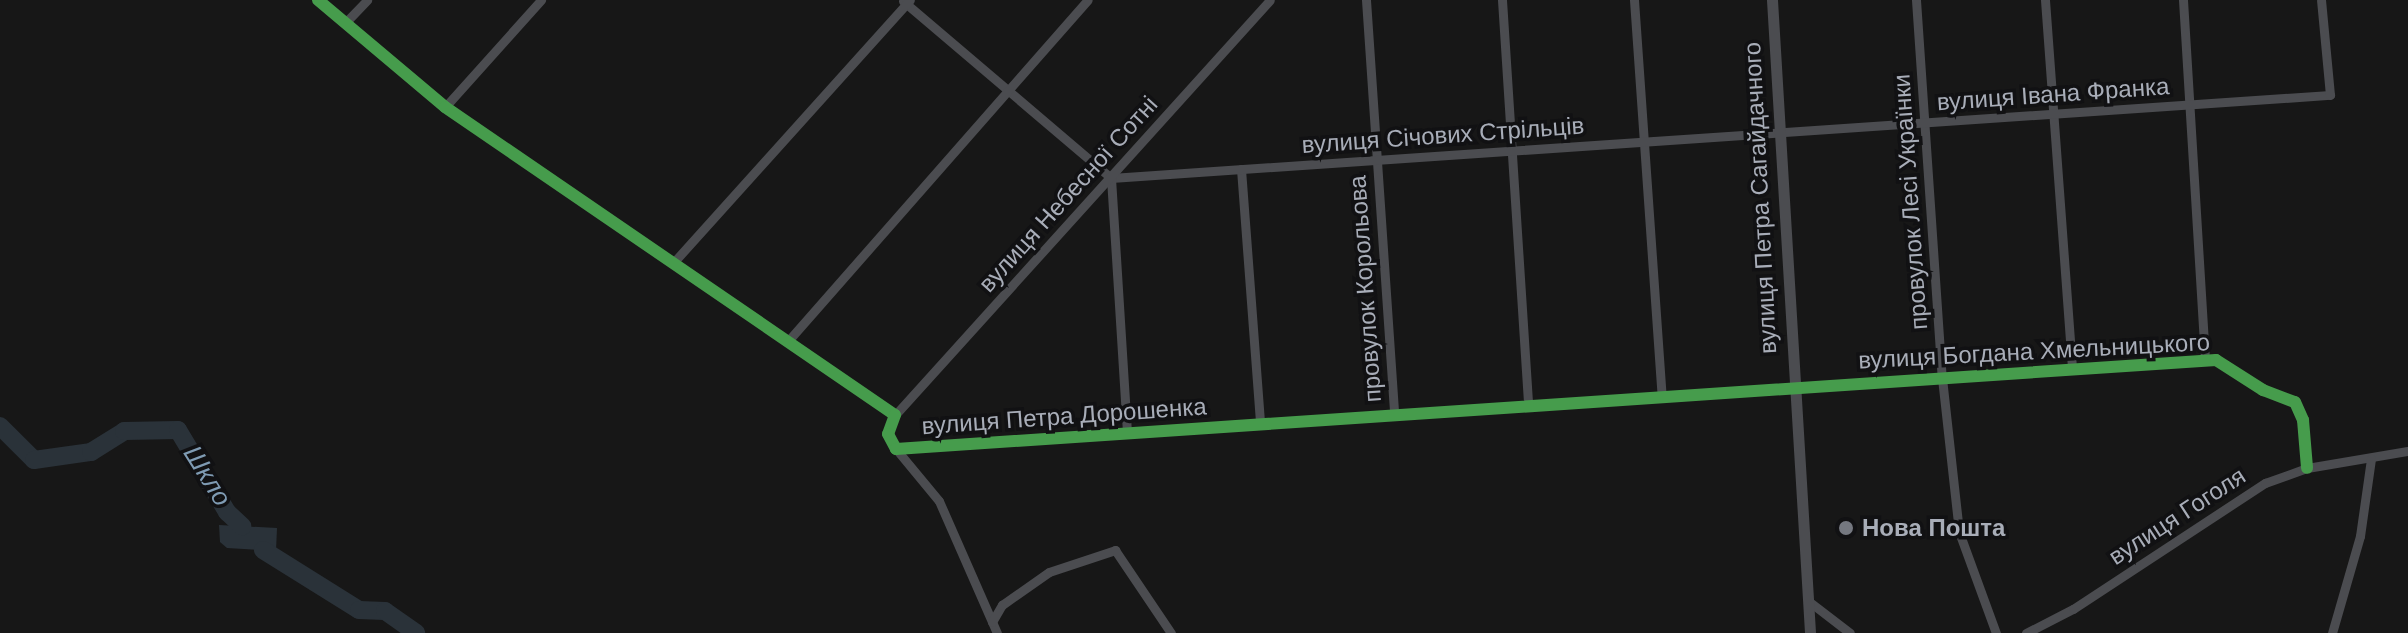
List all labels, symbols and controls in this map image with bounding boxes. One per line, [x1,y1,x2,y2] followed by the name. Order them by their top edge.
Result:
[1737,41,1783,355] street label: вулиця Петра Сагайдачного
[1936,72,2170,116] street label: вулиця Івана Франка
[1887,73,1933,331] street label: провулок Лесі Українки
[973,90,1163,298] street label: вулиця Небесної Сотні
[1301,111,1585,159] street label: вулиця Січових Стрільців
[1343,175,1387,403] street label: провулок Корольова
[1857,327,2211,375] street label: вулиця Богдана Хмельницького
[921,392,1207,440] street label: вулиця Петра Дорошенка
[176,440,238,512] water label: Шкло
[2103,461,2251,571] street label: вулиця Гоголя
[1862,514,2005,542] place label: Нова Пошта
[1837,519,1855,537] marker: Нова Пошта

